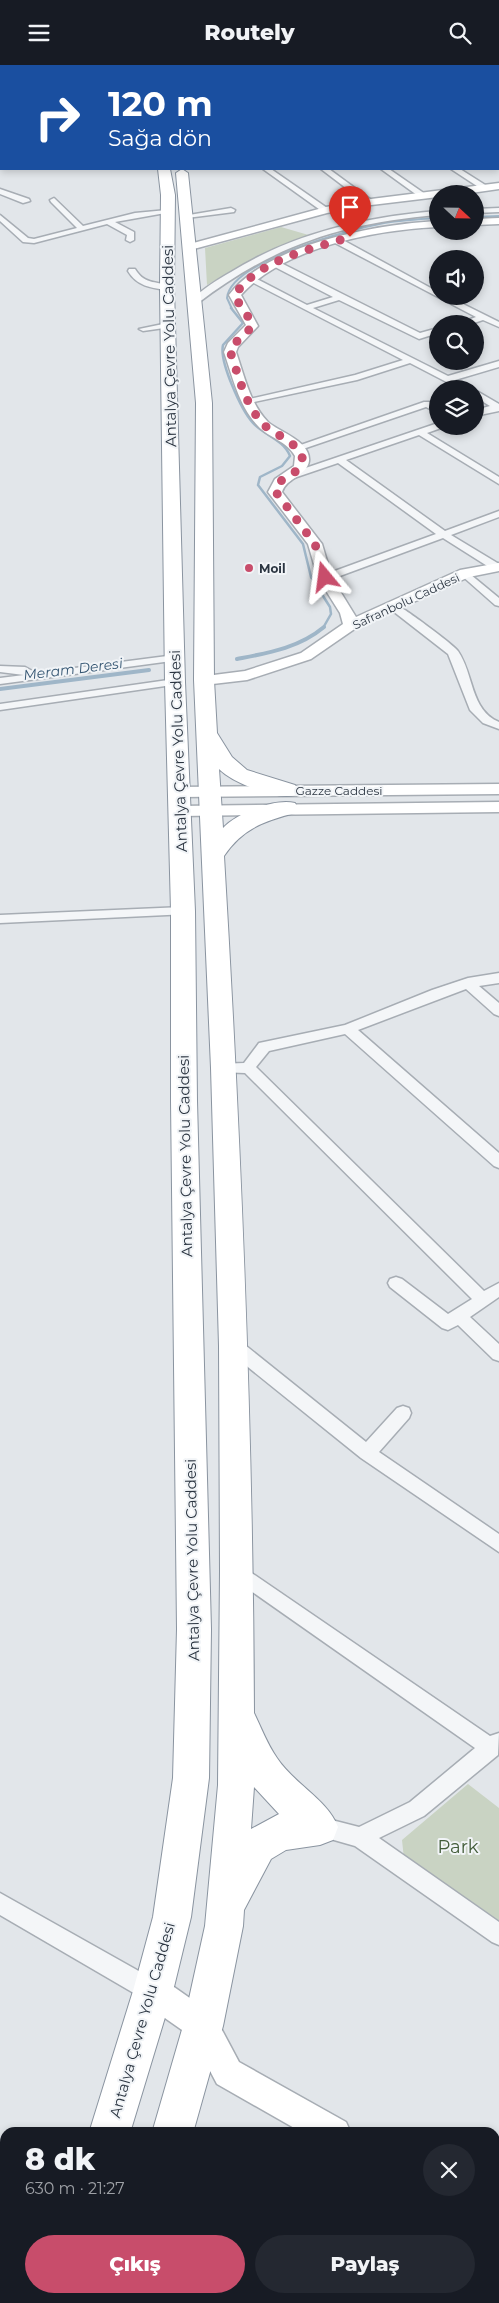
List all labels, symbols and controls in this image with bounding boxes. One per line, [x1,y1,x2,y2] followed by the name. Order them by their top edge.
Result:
[25,19,53,47] icon: menu
[204,19,295,46] text: Routely
[446,19,474,47] icon: search
[108,82,213,125] text: 120 m
[25,85,90,150] icon: right
[108,125,212,152] text: Sağa dön
[429,185,484,240] north arrow
[429,185,484,435] map controls
[329,186,371,237] pin
[336,193,364,221] icon: arrive
[158,245,180,447] street label: Antalya Çevre Yolu Caddesi
[429,250,484,305] button: sound
[429,315,484,370] button: search
[429,380,484,435] button: layers
[298,550,350,602] position arrow
[259,561,286,576] place label: Moil
[243,562,255,574] marker: Moil
[350,570,462,632] street label: Safranbolu Caddesi
[165,649,191,853] street label: Antalya Çevre Yolu Caddesi
[22,654,124,684] water label: Meram Deresi
[295,783,383,798] street label: Gazze Caddesi
[174,1055,196,1257] street label: Antalya Çevre Yolu Caddesi
[181,1459,203,1661] street label: Antalya Çevre Yolu Caddesi
[437,1836,479,1858] park label: Park
[105,1920,179,2120] street label: Antalya Çevre Yolu Caddesi
[25,2141,95,2178] text: 8 dk
[423,2144,475,2196] button: close
[25,2179,125,2198] text: 630 m · 21:27
[25,2235,245,2293] button: Çıkış
[255,2235,475,2293] button: Paylaş

